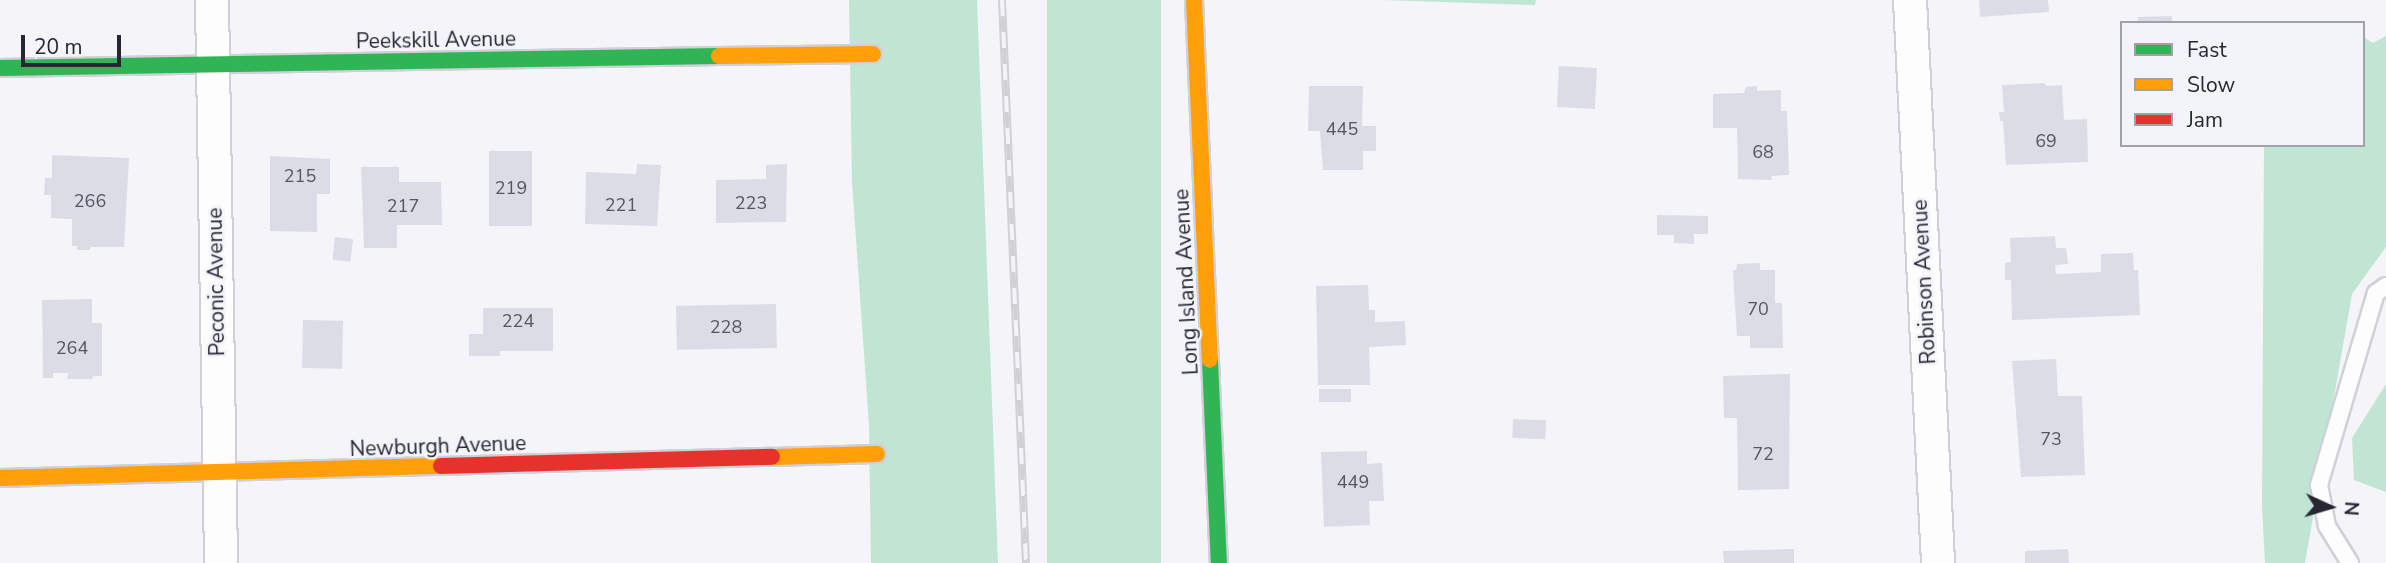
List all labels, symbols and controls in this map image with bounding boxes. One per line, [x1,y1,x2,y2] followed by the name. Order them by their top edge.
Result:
[24,21,124,65] scale bar
[2120,21,2365,147] legend
[356,26,516,54] street label: Peekskill Avenue
[34,33,83,61] text: 20 m
[2187,36,2227,64] text: Fast
[2187,71,2235,99] text: Slow
[2187,106,2223,134] text: Jam
[1326,118,1358,140] house number: 445
[2035,130,2057,152] house number: 69
[1752,141,1774,163] house number: 68
[284,165,316,187] house number: 215
[495,177,527,199] house number: 219
[1169,188,1203,376] street label: Long Island Avenue
[74,190,106,212] house number: 266
[735,192,767,214] house number: 223
[605,194,637,216] house number: 221
[387,195,419,217] house number: 217
[1907,199,1941,365] street label: Robinson Avenue
[202,208,230,356] street label: Peconic Avenue
[1747,298,1769,320] house number: 70
[502,310,534,332] house number: 224
[710,316,742,338] house number: 228
[56,337,88,359] house number: 264
[2040,428,2062,450] house number: 73
[349,430,527,462] street label: Newburgh Avenue
[1752,443,1774,465] house number: 72
[1337,471,1369,493] house number: 449
[2295,472,2365,542] north arrow
[2337,500,2364,516] text: N

